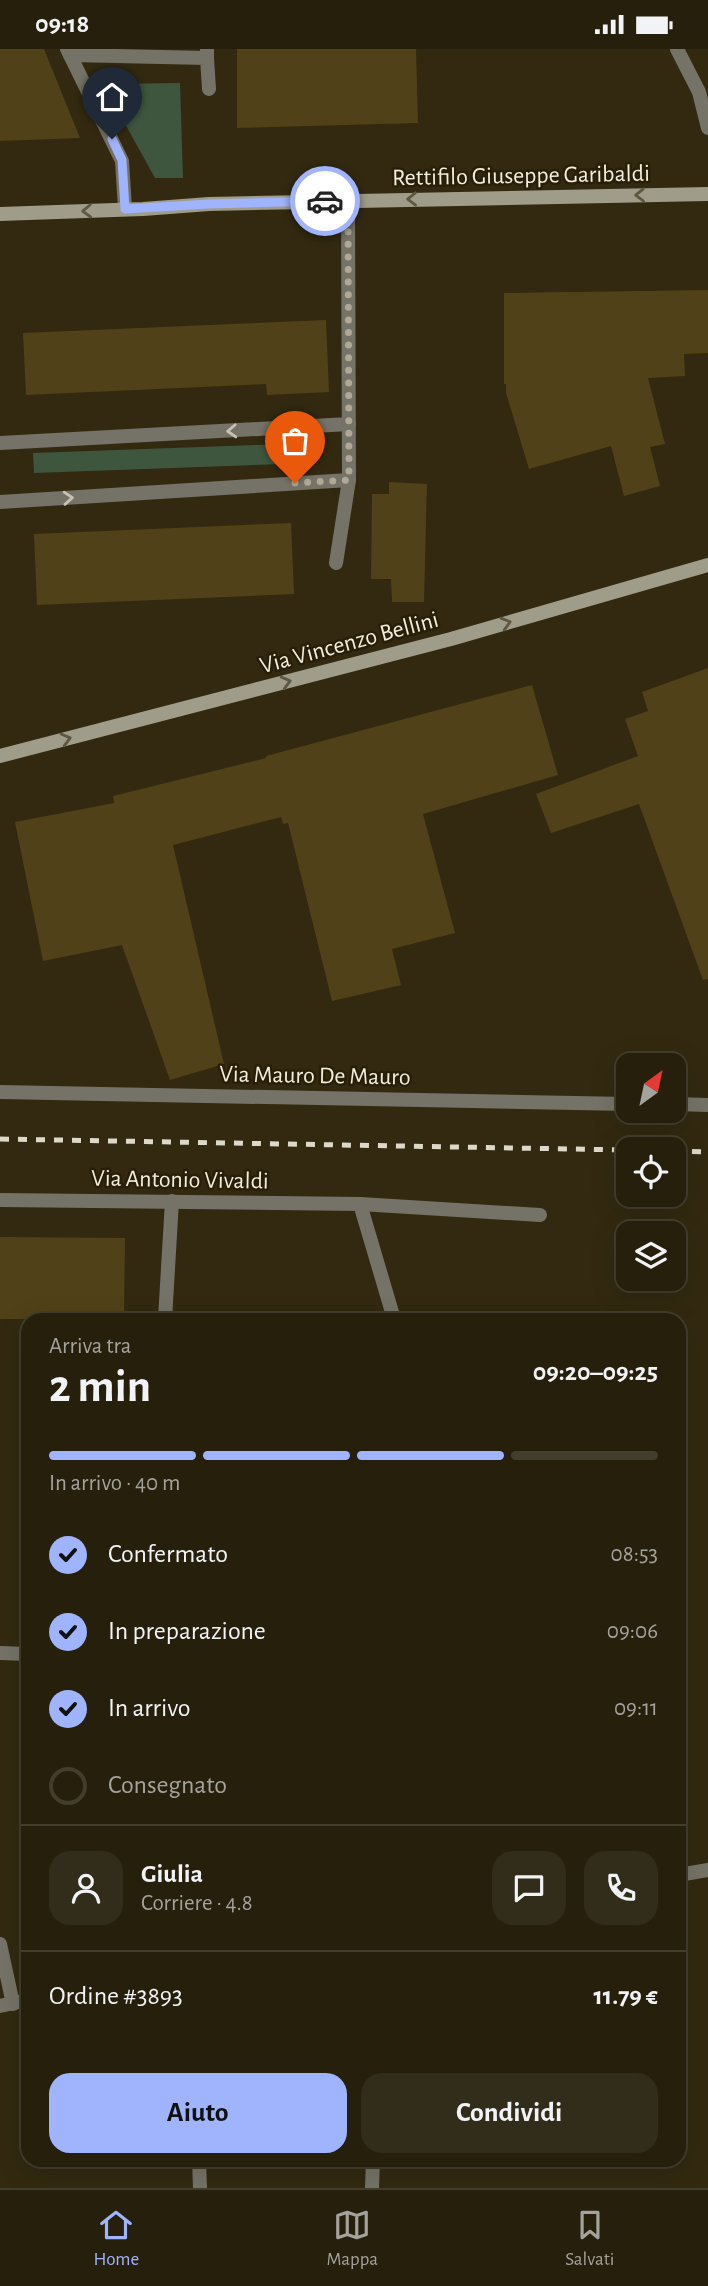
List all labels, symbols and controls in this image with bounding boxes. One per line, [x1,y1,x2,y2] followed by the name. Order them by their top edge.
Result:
[35,11,89,37] text: 09:18
[82,67,142,139] pin
[93,78,131,116] icon: home
[392,162,650,190] street label: Rettifilo Giuseppe Garibaldi
[290,166,360,236] courier
[306,182,344,220] icon: car
[634,187,645,203] one-way arrow
[407,192,418,207] one-way arrow
[81,203,92,218] one-way arrow
[265,411,325,483] pin
[276,422,314,460] icon: bag
[226,423,237,438] one-way arrow
[63,491,74,506] one-way arrow
[257,608,441,678] street label: Via Vincenzo Bellini
[500,617,512,632] one-way arrow
[280,676,292,690] one-way arrow
[60,733,72,747] one-way arrow
[616,1053,686,1123] north arrow
[616,1053,686,1291] map controls
[219,1062,411,1090] street label: Via Mauro De Mauro
[616,1137,686,1207] button: locate
[91,1166,269,1194] street label: Via Antonio Vivaldi
[616,1221,686,1291] button: layers
[49,1335,131,1358] text: Arriva tra
[533,1359,658,1385] text: 09:20–09:25
[49,1364,151,1410] text: 2 min
[49,1472,180,1495] text: In arrivo · 40 m
[49,1536,87,1574] icon: check
[108,1541,228,1567] text: Confermato
[611,1543,658,1566] text: 08:53
[49,1613,87,1651] icon: check
[108,1618,266,1644] text: In preparazione
[607,1620,658,1643] text: 09:06
[49,1690,87,1728] icon: check
[108,1695,191,1721] text: In arrivo
[614,1697,658,1720] text: 09:11
[108,1772,227,1798] text: Consegnato
[49,1851,123,1925] button: person
[492,1851,566,1925] button: chat
[584,1851,658,1925] button: phone
[141,1861,203,1887] text: Giulia
[141,1892,253,1915] text: Corriere · 4.8
[49,1983,183,2009] text: Ordine #3893
[593,1983,658,2009] text: 11.79 €
[49,2073,347,2153] button: Aiuto
[361,2073,658,2153] button: Condividi
[94,2206,139,2271] tab: Home
[326,2206,378,2271] tab: Mappa
[565,2206,614,2271] tab: Salvati

